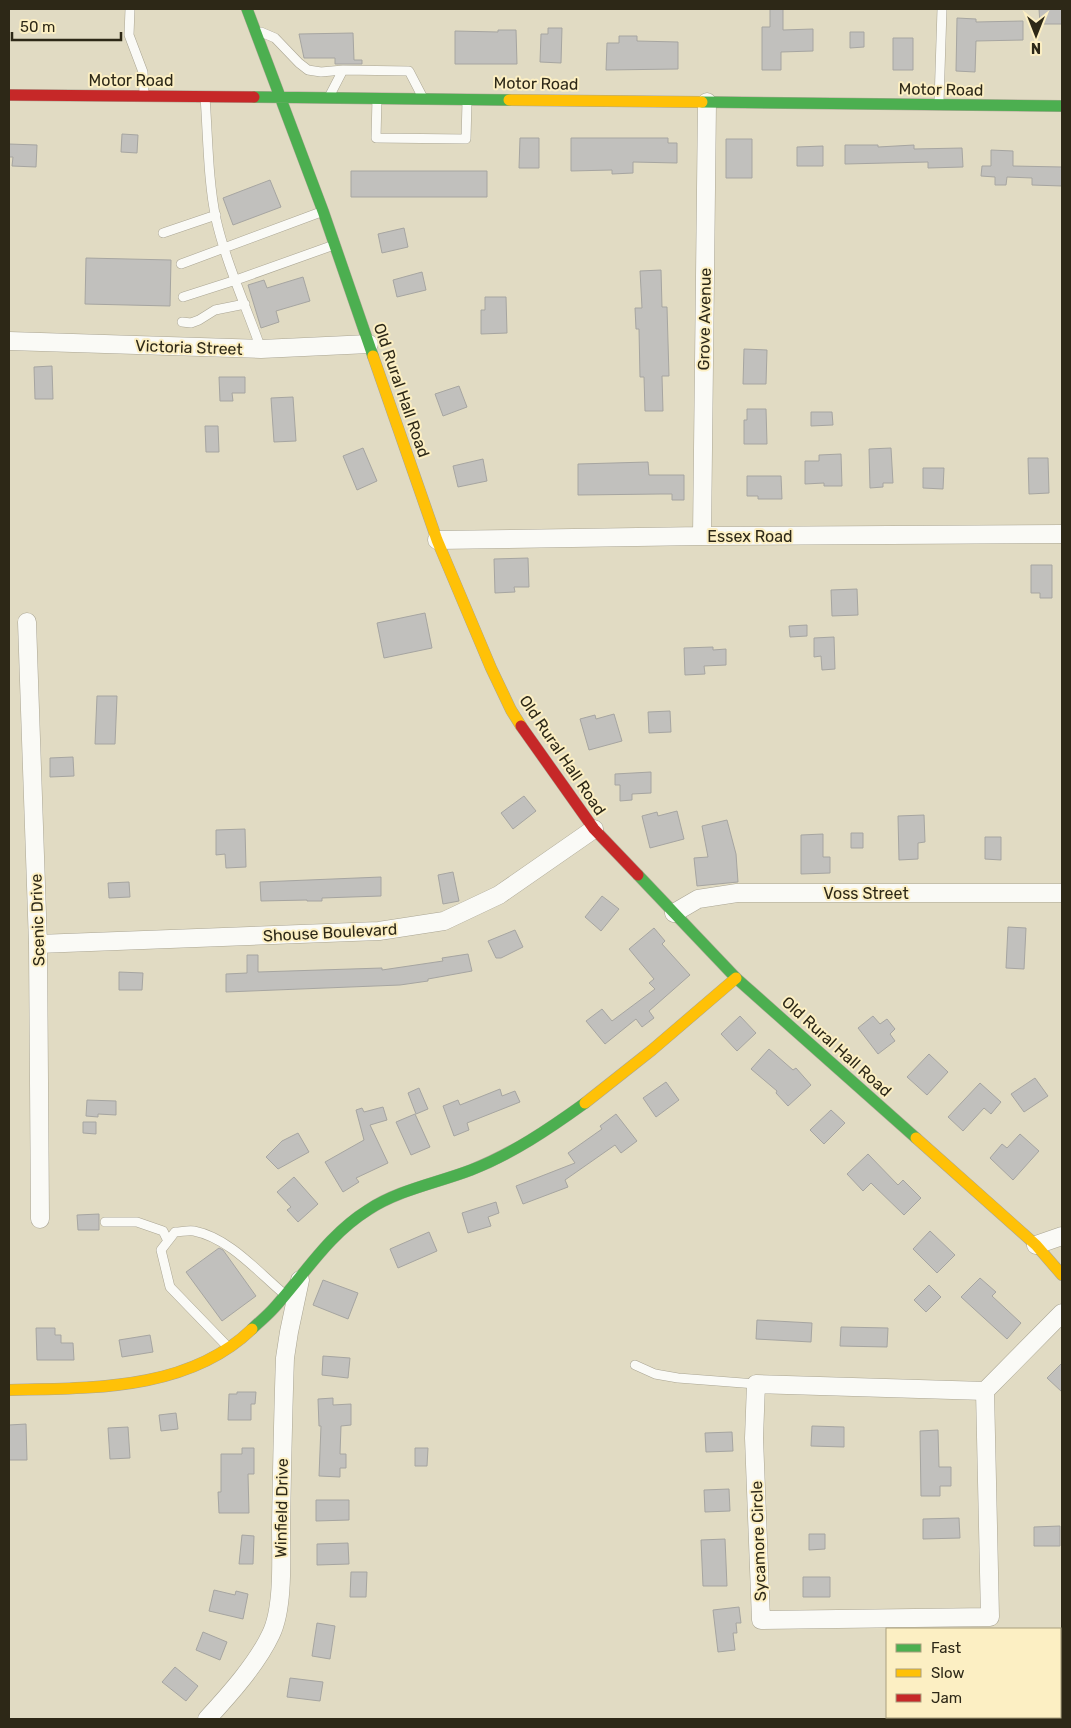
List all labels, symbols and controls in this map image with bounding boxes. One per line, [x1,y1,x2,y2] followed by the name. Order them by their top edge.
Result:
[12,10,121,42] scale bar
[1011,10,1061,60] north arrow
[20,18,55,36] text: 50 m
[1031,39,1041,56] text: N
[89,71,173,90] street label: Motor Road
[493,73,579,94] street label: Motor Road
[898,79,984,100] street label: Motor Road
[694,267,715,371] street label: Grove Avenue
[370,321,433,460] street label: Old Rural Hall Road
[135,336,243,359] street label: Victoria Street
[707,527,793,546] street label: Essex Road
[515,692,610,819] street label: Old Rural Hall Road
[26,873,49,967] street label: Scenic Drive
[823,884,909,903] street label: Voss Street
[262,919,398,946] street label: Shouse Boulevard
[778,992,895,1101] street label: Old Rural Hall Road
[271,1458,292,1558] street label: Winfield Drive
[747,1480,770,1602] street label: Sycamore Circle
[886,1628,1061,1718] legend
[931,1639,961,1657] text: Fast
[931,1664,964,1682] text: Slow
[931,1689,962,1707] text: Jam

